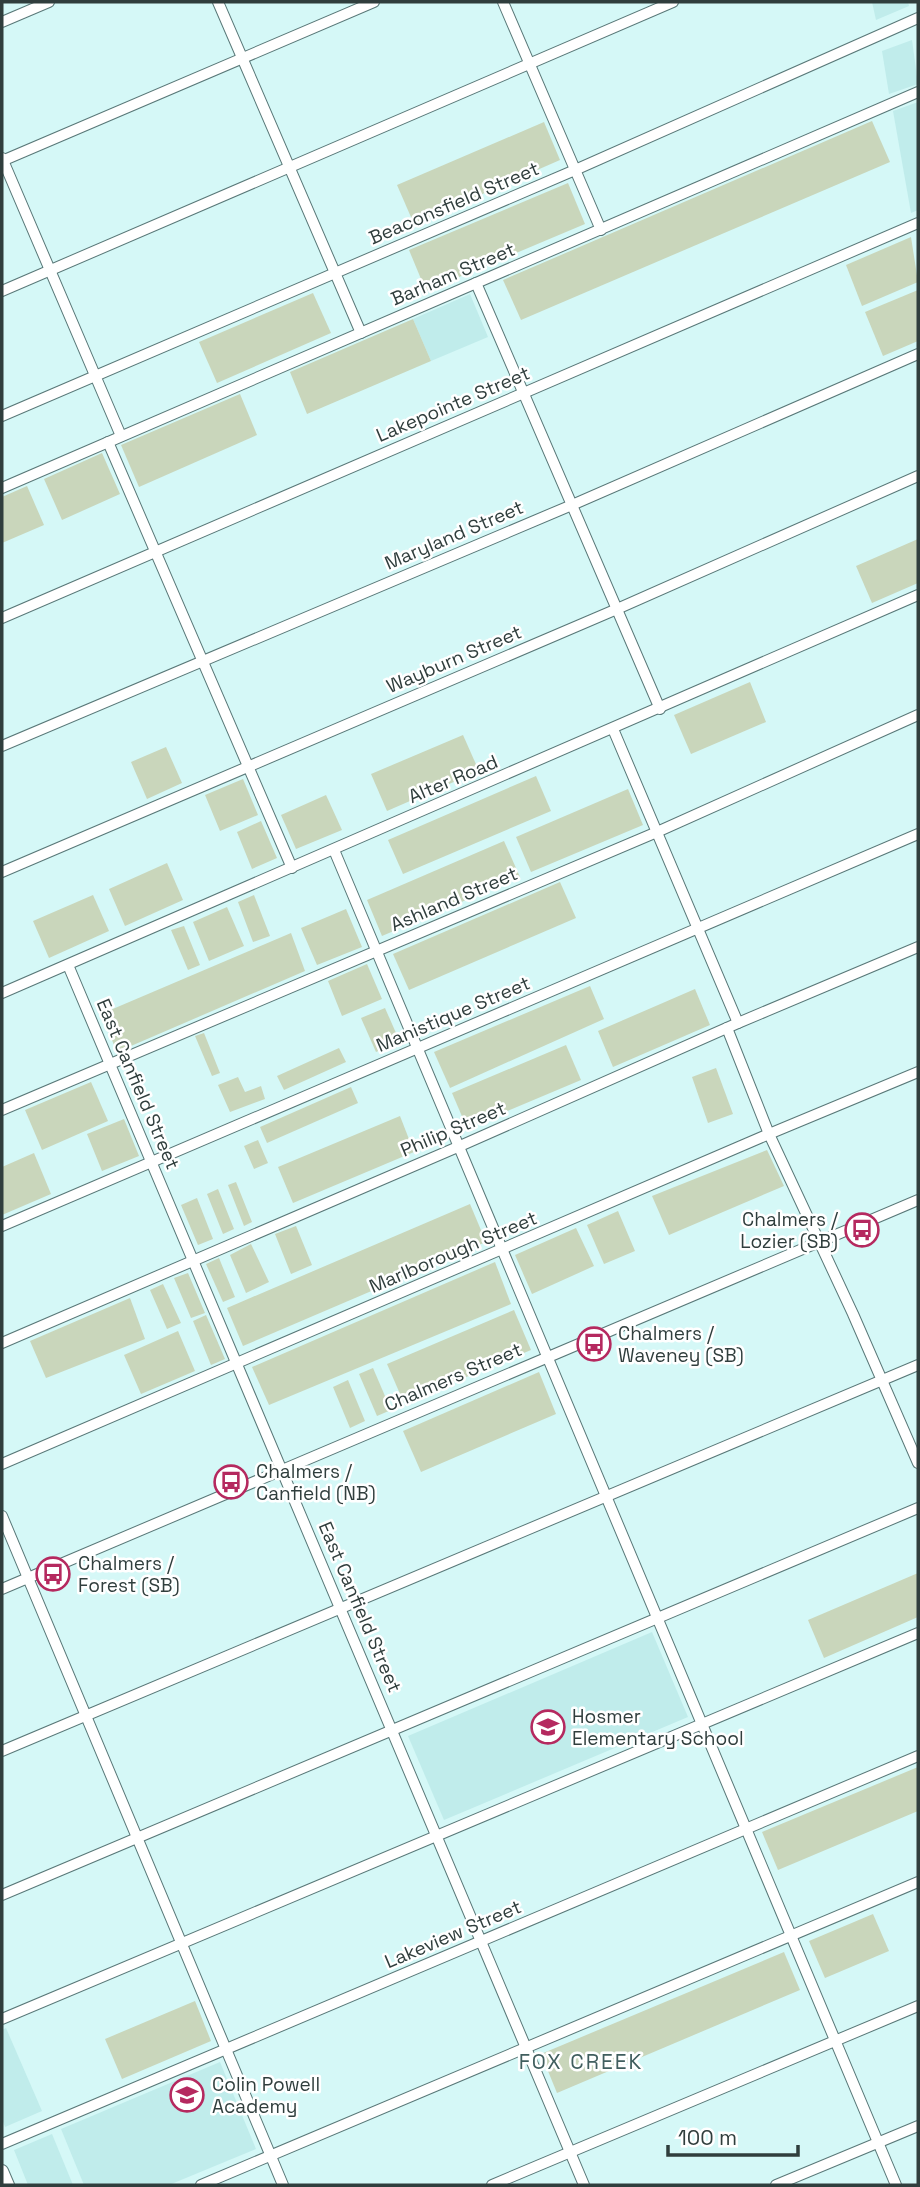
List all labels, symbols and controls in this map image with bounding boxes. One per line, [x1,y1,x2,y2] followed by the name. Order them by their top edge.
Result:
[365,156,543,250] street label: Beaconsfield Street
[387,237,519,311] street label: Barham Street
[372,360,534,448] street label: Lakepointe Street
[381,494,527,576] street label: Maryland Street
[383,619,525,699] street label: Wayburn Street
[404,749,502,809] street label: Alter Road
[386,861,522,937] street label: Ashland Street
[372,970,534,1058] street label: Manistique Street
[91,995,185,1173] street label: East Canfield Street
[396,1096,510,1162] street label: Philip Street
[365,1205,541,1299] street label: Marlborough Street
[740,1207,839,1254] place label: Chalmers / Lozier (SB)
[843,1211,881,1249] bus stop icon: Chalmers / Lozier (SB)
[618,1321,744,1368] place label: Chalmers / Waveney (SB)
[575,1325,613,1363] bus stop icon: Chalmers / Waveney (SB)
[380,1337,526,1417] street label: Chalmers Street
[256,1459,376,1506] place label: Chalmers / Canfield (NB)
[212,1463,250,1501] bus stop icon: Chalmers / Canfield (NB)
[313,1518,407,1696] street label: East Canfield Street
[78,1551,180,1598] place label: Chalmers / Forest (SB)
[34,1555,72,1593] bus stop icon: Chalmers / Forest (SB)
[572,1704,744,1751] place label: Hosmer Elementary School
[529,1708,567,1746] school or university icon: Hosmer Elementary School
[381,1894,525,1974] street label: Lakeview Street
[519,2048,643,2075] district label: FOX CREEK
[212,2072,320,2119] place label: Colin Powell Academy
[168,2076,206,2114] school or university icon: Colin Powell Academy
[668,2114,797,2158] scale bar
[678,2124,737,2151] text: 100 m

